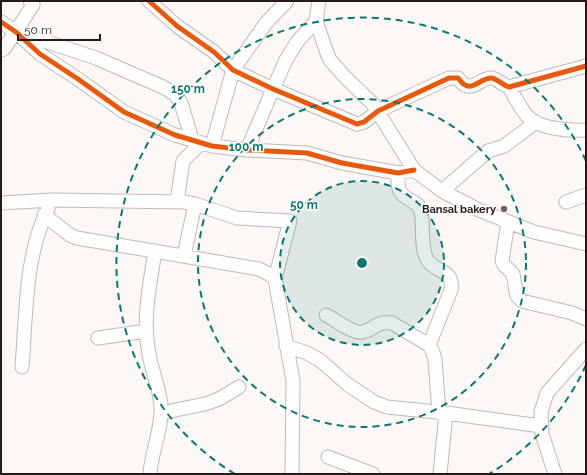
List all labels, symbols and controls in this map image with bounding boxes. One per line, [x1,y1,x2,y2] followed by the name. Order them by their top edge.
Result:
[18,16,100,42] scale bar
[24,23,52,37] text: 50 m
[171,82,205,96] text: 150 m
[229,140,263,154] text: 100 m
[290,198,318,212] text: 50 m
[422,203,496,216] place label: Bansal bakery
[499,204,509,214] marker: Bansal bakery
[355,256,369,270] centre of rings

